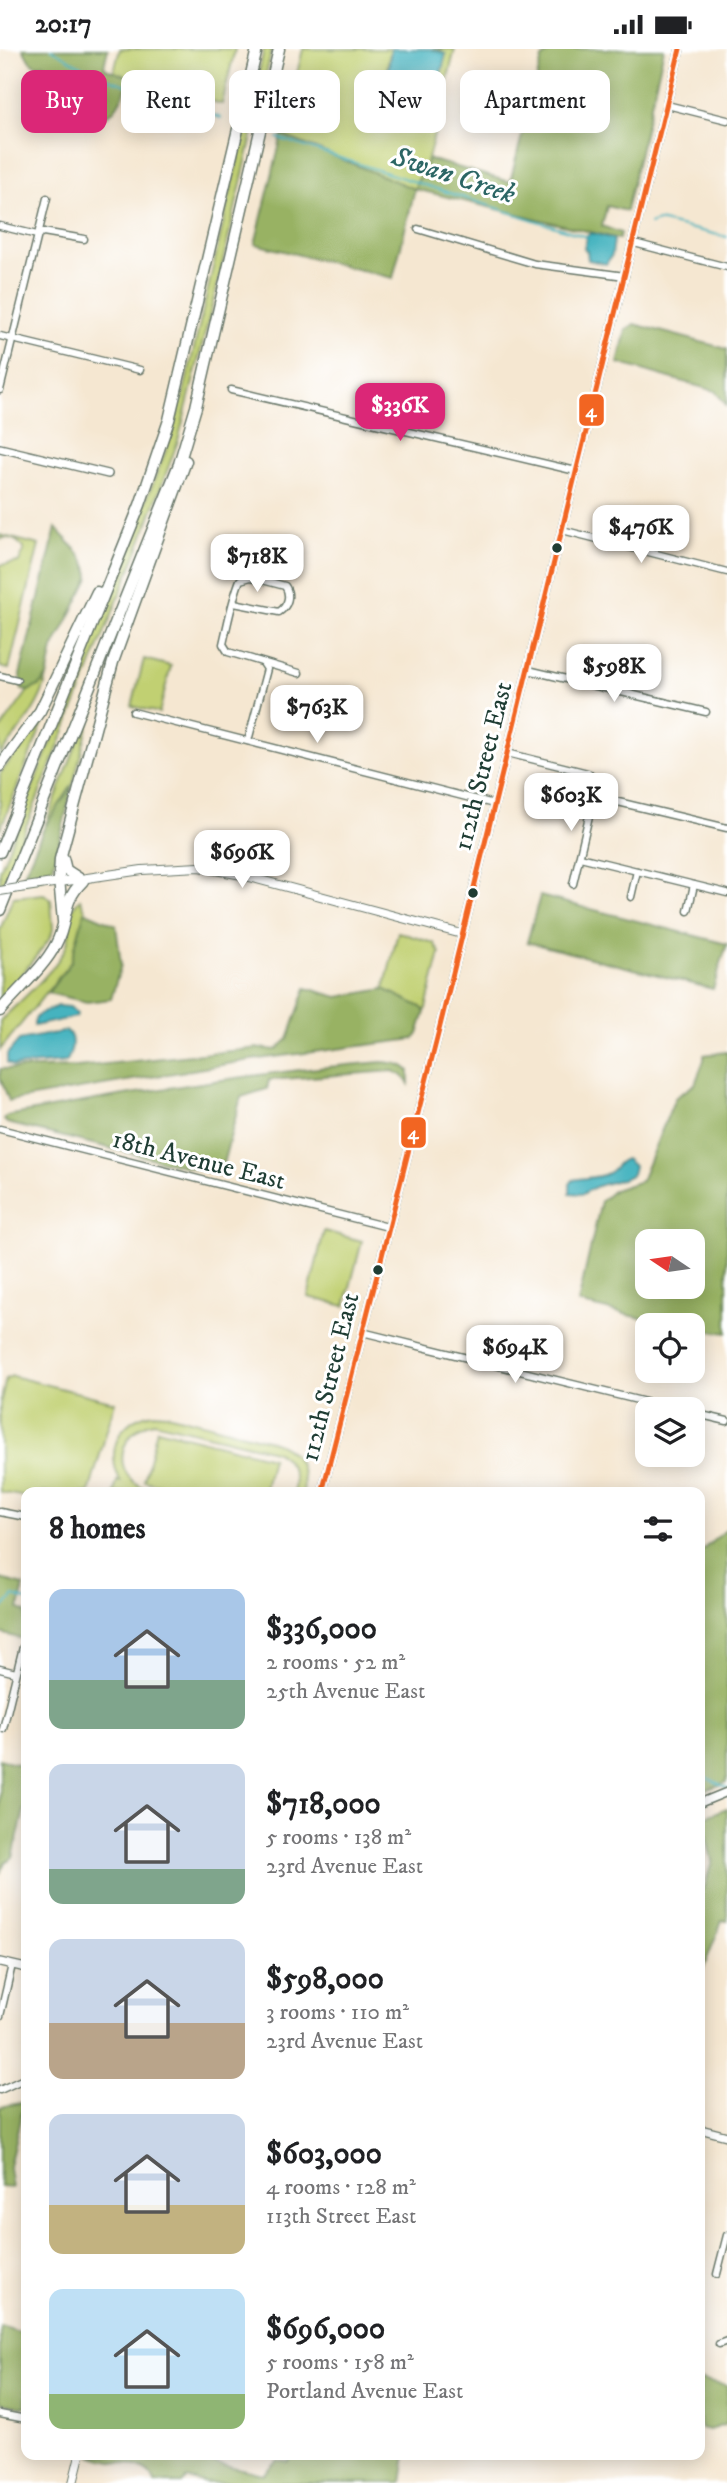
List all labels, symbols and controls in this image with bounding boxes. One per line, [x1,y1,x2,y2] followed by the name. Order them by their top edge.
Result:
[35,8,92,41] text: 20:17
[21,70,107,133] chip: Buy
[121,70,215,133] chip: Rent
[229,70,340,133] chip: Filters
[354,70,446,133] chip: New
[460,70,610,133] chip: Apartment
[386,139,520,212] water label: Swan Creek
[351,383,449,443] pin: $336K
[371,391,429,420] text: $336K
[578,393,605,427] line badge: 4
[586,400,598,423] text: 4
[592,505,690,565] pin: $476K
[608,513,674,542] text: $476K
[208,535,306,594] pin: $718K
[550,541,564,555] unlabelled marker
[227,542,287,571] text: $718K
[565,645,663,704] pin: $598K
[582,652,646,681] text: $598K
[447,678,520,854] street label: 112th Street East
[268,685,366,745] pin: $763K
[286,693,348,722] text: $763K
[522,773,620,833] pin: $603K
[540,781,602,810] text: $603K
[193,831,291,890] pin: $696K
[210,838,274,867] text: $696K
[466,886,480,900] unlabelled marker
[400,1116,427,1149] line badge: 4
[408,1122,420,1145] text: 4
[109,1123,289,1198] street label: 18th Avenue East
[635,1229,705,1299] north arrow
[635,1229,705,1467] map controls
[371,1263,385,1277] unlabelled marker
[294,1289,367,1465] street label: 112th Street East
[635,1313,705,1383] button: locate
[466,1325,564,1385] pin: $694K
[482,1333,548,1362] text: $694K
[635,1397,705,1467] button: layers
[639,1510,677,1548] icon: filters
[49,1511,146,1548] text: 8 homes
[266,1611,377,1648] text: $336,000
[105,1617,189,1701] icon: home
[266,1648,405,1677] text: 2 rooms · 52 m²
[266,1677,425,1706] text: 25th Avenue East
[266,1786,381,1823] text: $718,000
[105,1792,189,1876] icon: home
[266,1823,411,1852] text: 5 rooms · 138 m²
[266,1852,423,1881] text: 23rd Avenue East
[266,1961,384,1998] text: $598,000
[105,1967,189,2051] icon: home
[266,1998,409,2027] text: 3 rooms · 110 m²
[266,2027,423,2056] text: 23rd Avenue East
[266,2136,382,2173] text: $603,000
[105,2142,189,2226] icon: home
[266,2173,416,2202] text: 4 rooms · 128 m²
[266,2202,416,2231] text: 113th Street East
[266,2311,385,2348] text: $696,000
[105,2317,189,2401] icon: home
[266,2348,414,2377] text: 5 rooms · 158 m²
[266,2377,463,2406] text: Portland Avenue East

